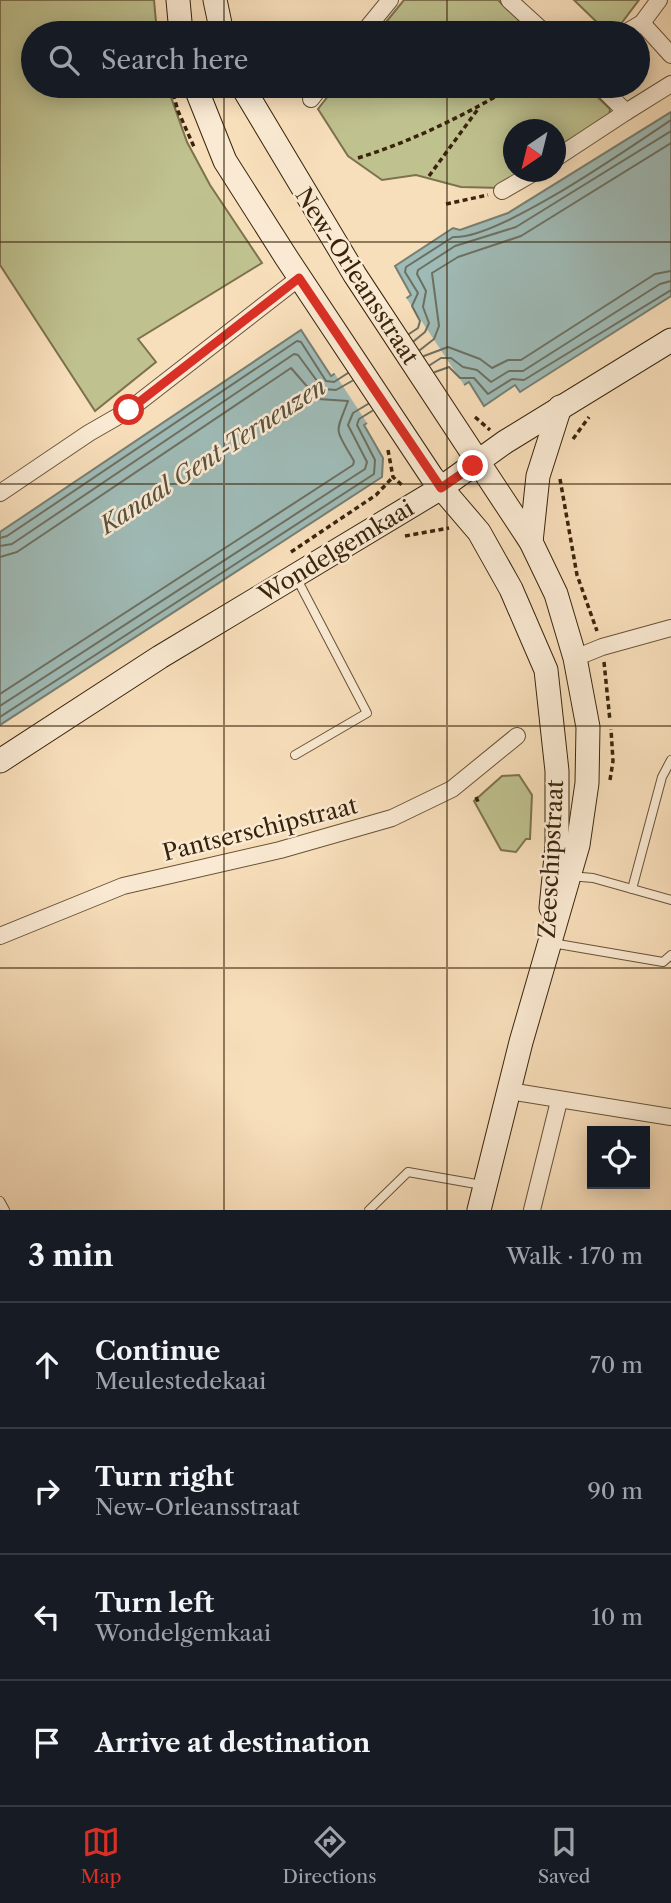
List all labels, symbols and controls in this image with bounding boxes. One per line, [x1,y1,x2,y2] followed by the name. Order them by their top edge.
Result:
[21,21,650,98] search box
[45,41,83,79] icon: search
[101,44,248,76] text: Search here
[503,119,566,182] north arrow
[289,182,425,370] street label: New-Orleansstraat
[92,371,331,541] water label: Kanaal Gent-Terneuzen
[113,394,144,425] route start
[457,450,488,481] route end
[253,494,419,609] street label: Wondelgemkaai
[533,779,569,939] street label: Zeeschipstraat
[160,791,360,867] street label: Pantserschipstraat
[587,1126,650,1189] map controls
[587,1126,650,1189] button: locate
[28,1237,114,1274] text: 3 min
[506,1242,643,1270] text: Walk · 170 m
[95,1335,220,1367] text: Continue
[28,1346,66,1384] icon: ahead
[590,1351,643,1379] text: 70 m
[95,1367,266,1395] text: Meulestedekaai
[95,1461,234,1493] text: Turn right
[28,1472,66,1510] icon: right
[587,1477,643,1505] text: 90 m
[95,1493,300,1521] text: New-Orleansstraat
[95,1587,214,1619] text: Turn left
[28,1598,66,1636] icon: left
[591,1603,643,1631] text: 10 m
[95,1619,271,1647] text: Wondelgemkaai
[28,1724,66,1762] icon: arrive
[95,1727,370,1759] text: Arrive at destination
[81,1823,121,1888] tab: Map
[283,1823,376,1888] tab: Directions
[538,1823,590,1888] tab: Saved

